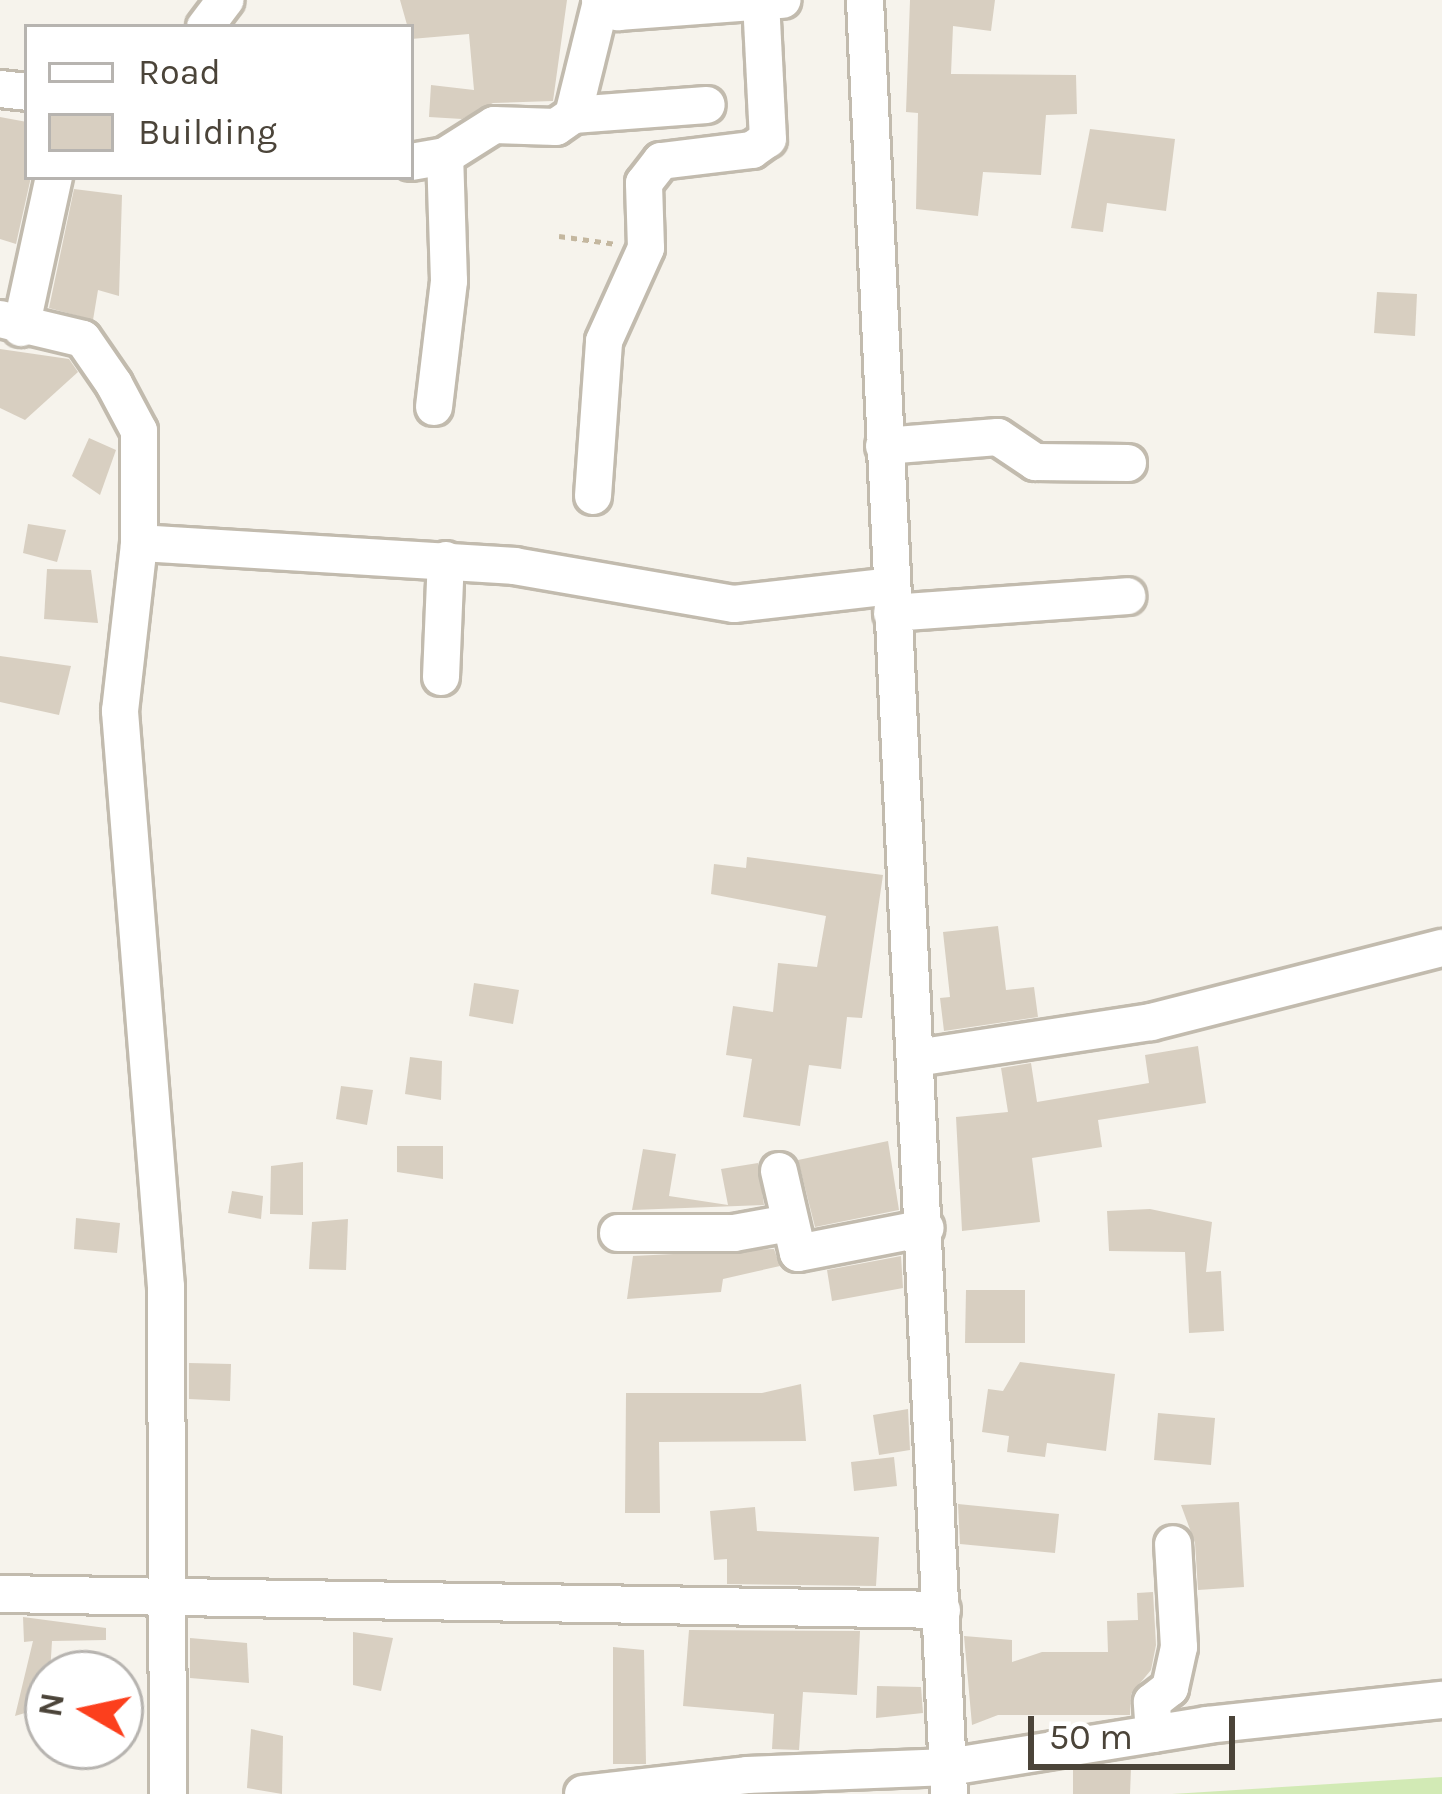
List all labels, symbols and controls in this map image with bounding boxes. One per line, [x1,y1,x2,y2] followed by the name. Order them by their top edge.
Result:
[24,24,414,180] legend
[138,51,221,93] text: Road
[138,111,277,153] text: Building
[24,1650,144,1770] north arrow
[31,1690,72,1720] text: N
[1034,1692,1241,1766] scale bar
[1049,1716,1133,1758] text: 50 m

